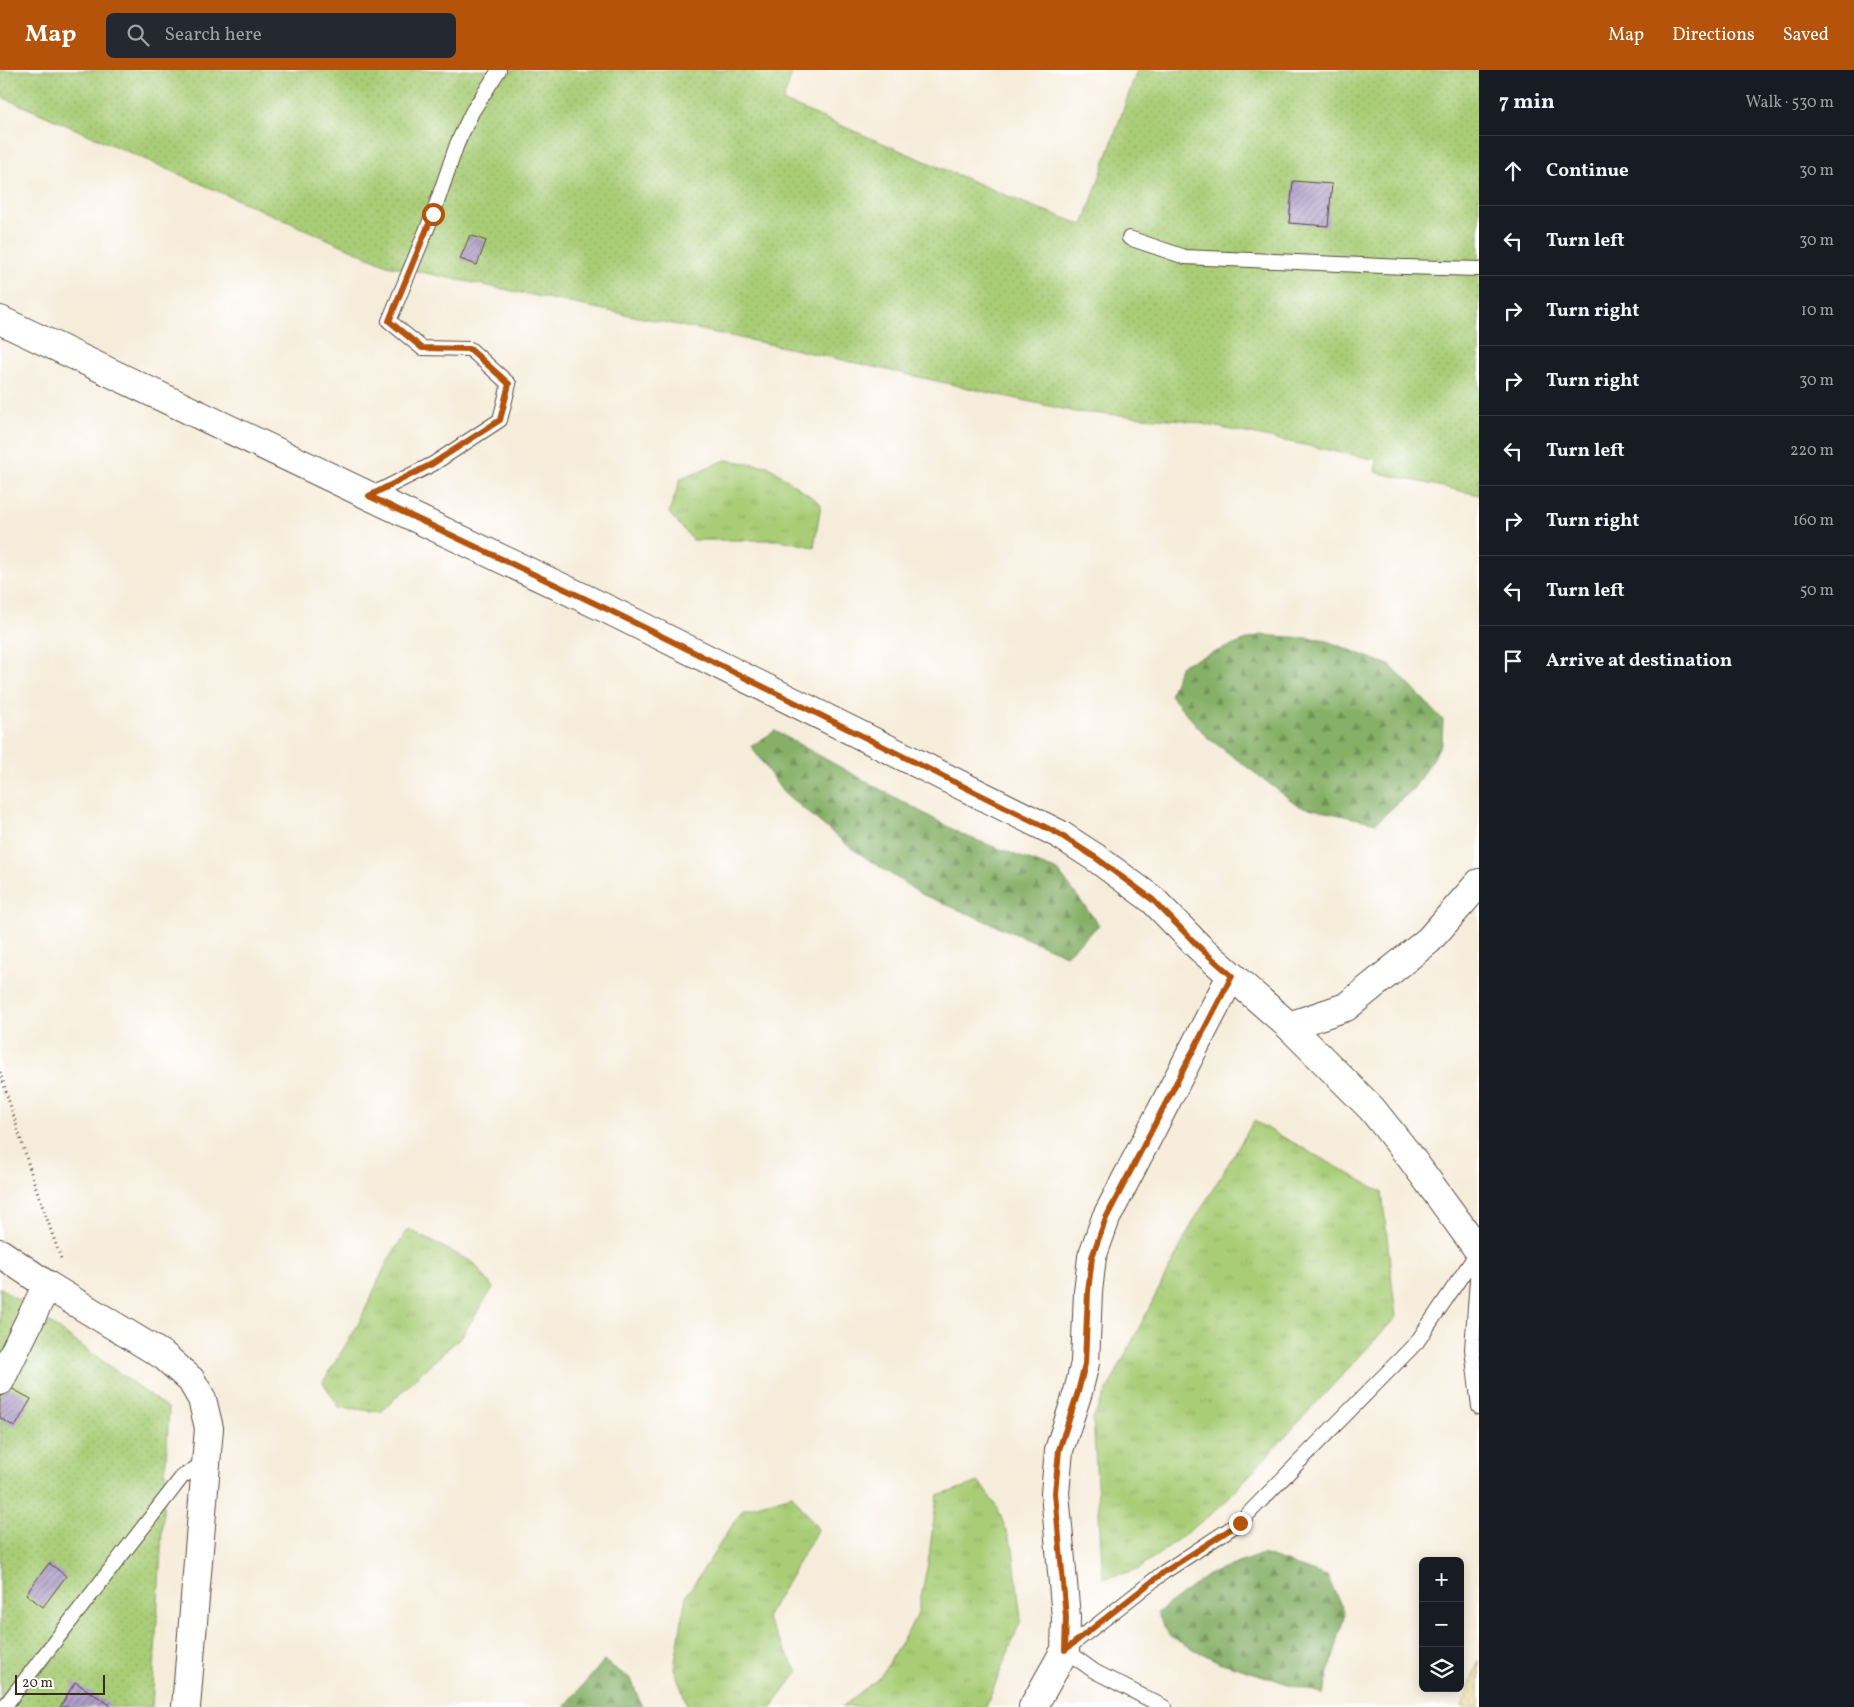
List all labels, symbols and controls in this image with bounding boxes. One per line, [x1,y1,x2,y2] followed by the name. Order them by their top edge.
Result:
[106,13,456,58] search box
[25,18,76,52] text: Map
[124,21,152,49] icon: search
[164,22,262,48] text: Search here
[1608,23,1644,48] text: Map
[1672,23,1755,48] text: Directions
[1783,23,1829,48] text: Saved
[1499,88,1555,117] text: 7 min
[1746,92,1834,114] text: Walk · 530 m
[1499,157,1527,185] icon: ahead
[1546,158,1629,184] text: Continue
[1799,160,1834,182] text: 30 m
[422,203,445,226] route start
[1499,227,1527,255] icon: left
[1546,228,1625,254] text: Turn left
[1799,230,1834,252] text: 30 m
[1499,297,1527,325] icon: right
[1546,298,1639,324] text: Turn right
[1801,300,1834,322] text: 10 m
[1499,367,1527,395] icon: right
[1546,368,1639,394] text: Turn right
[1799,370,1834,392] text: 30 m
[1499,437,1527,465] icon: left
[1546,438,1625,464] text: Turn left
[1790,440,1834,462] text: 220 m
[1499,507,1527,535] icon: right
[1546,508,1639,534] text: Turn right
[1793,510,1834,532] text: 160 m
[1499,577,1527,605] icon: left
[1546,578,1625,604] text: Turn left
[1800,580,1834,602] text: 50 m
[1499,647,1527,675] icon: arrive
[1546,648,1732,674] text: Arrive at destination
[1229,1512,1252,1535] route end
[1419,1557,1464,1692] map controls
[1419,1557,1464,1602] button: +
[1419,1602,1464,1647] button: −
[1419,1647,1464,1692] button: layers
[15,1672,105,1695] scale bar
[22,1674,53,1693] text: 20 m

